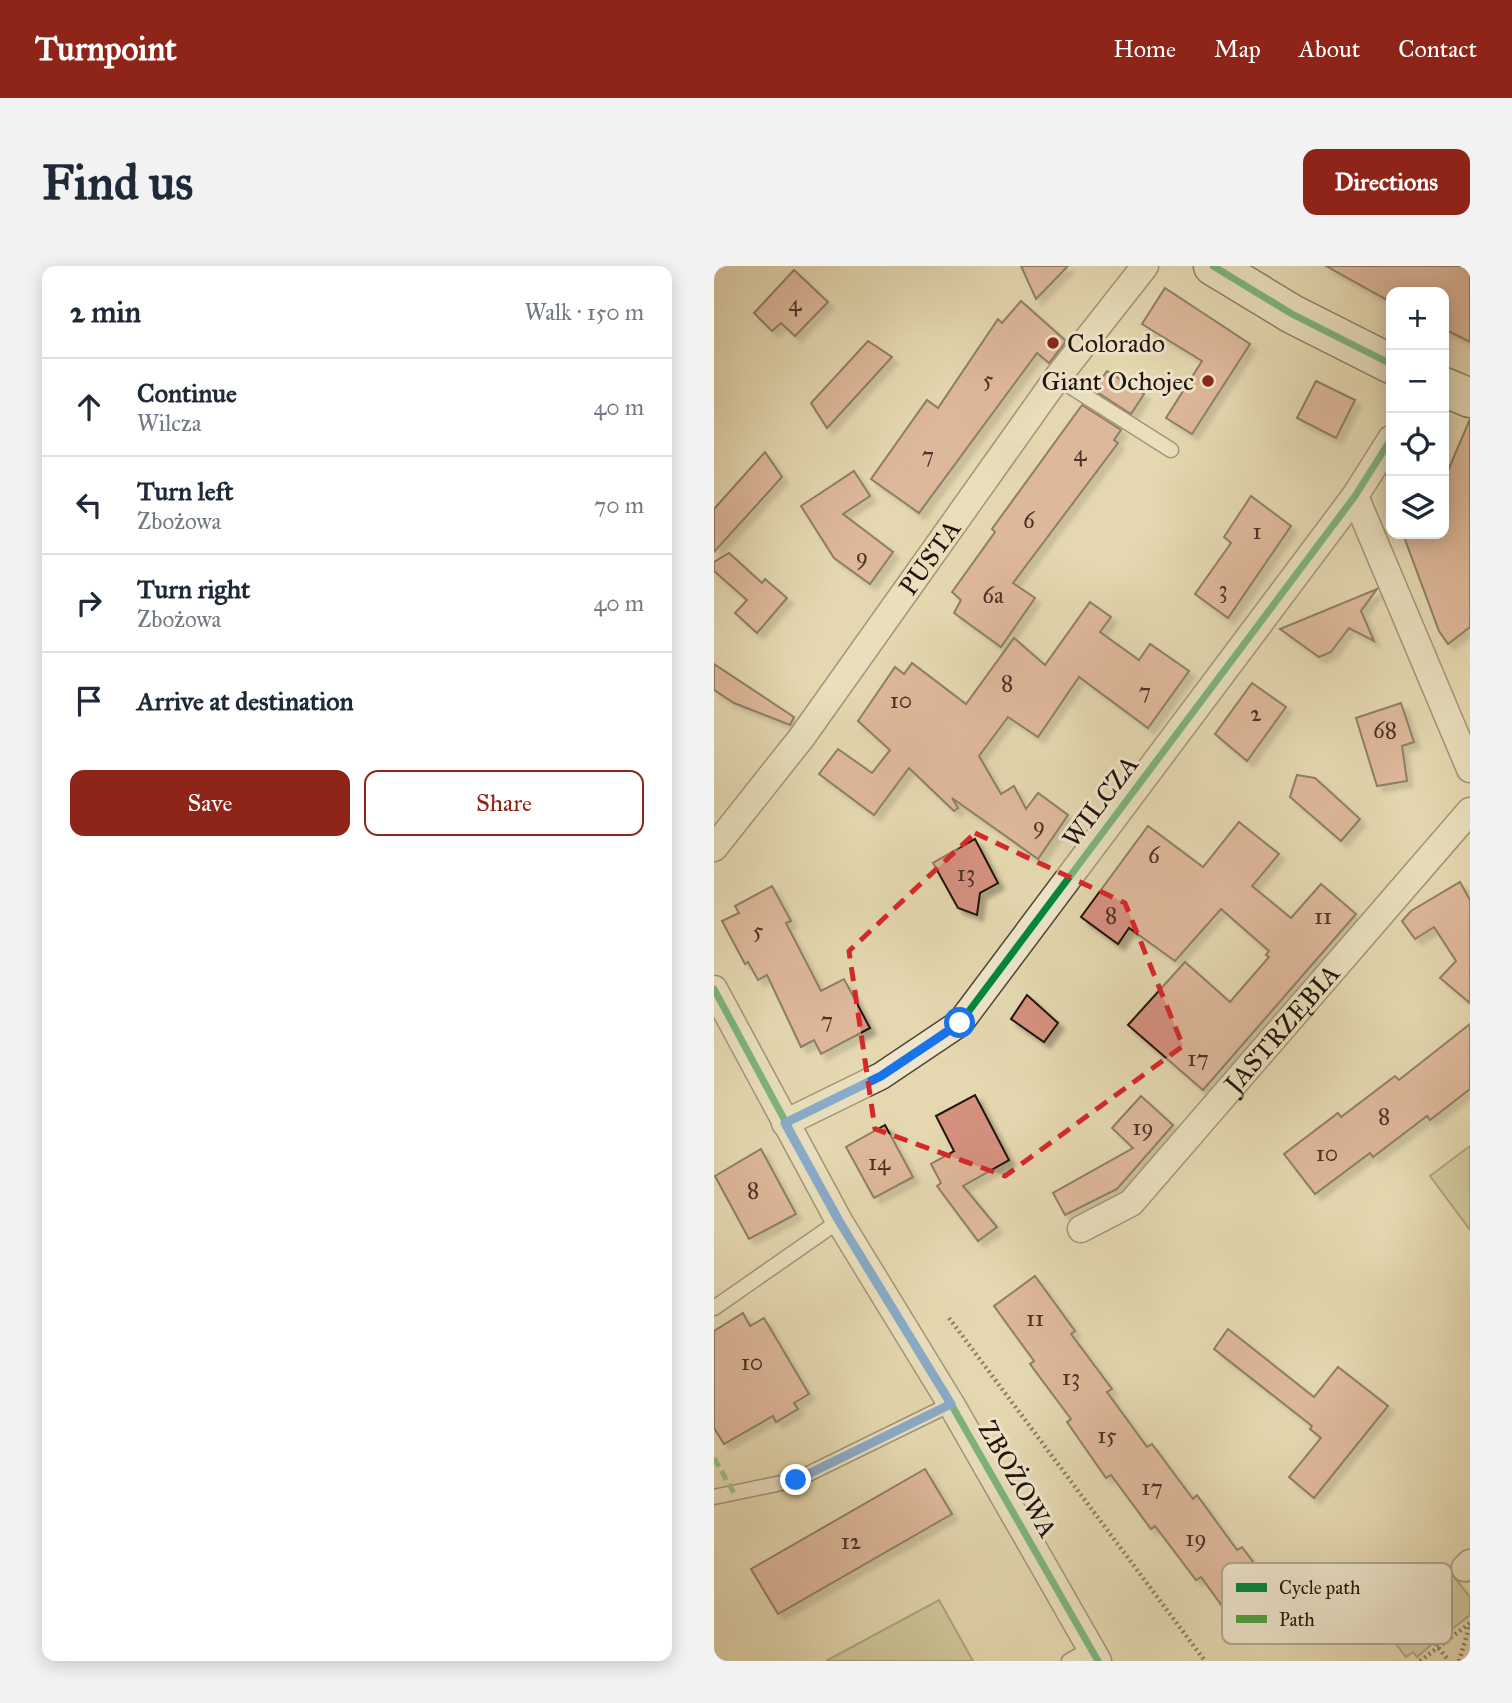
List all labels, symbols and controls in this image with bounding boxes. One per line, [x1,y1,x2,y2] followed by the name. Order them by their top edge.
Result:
[35,29,177,69] text: Turnpoint
[1113,34,1176,64] text: Home
[1214,34,1261,64] text: Map
[1299,34,1360,64] text: About
[1398,34,1477,64] text: Contact
[1303,149,1470,215] button: Directions
[42,153,193,212] text: Find us
[1386,287,1449,539] map controls
[1386,287,1449,350] button: +
[789,289,803,317] house number: 4
[70,294,141,330] text: 2 min
[524,298,644,326] text: Walk · 150 m
[1067,327,1165,359] place label: Colorado
[1045,335,1061,351] marker: Colorado
[1386,350,1449,413] button: −
[983,365,994,393] house number: 5
[1042,365,1194,397] place label: Giant Ochojec
[1200,373,1216,389] marker: Giant Ochojec
[137,377,237,409] text: Continue
[70,388,108,426] icon: ahead
[594,393,644,421] text: 40 m
[137,409,201,437] text: Wilcza
[1386,413,1449,476] button: locate
[1074,439,1088,467] house number: 4
[922,441,934,469] house number: 7
[137,475,233,507] text: Turn left
[1386,476,1449,539] button: layers
[70,486,108,524] icon: left
[594,491,644,519] text: 70 m
[1023,506,1036,534] house number: 6
[137,507,221,535] text: Zbożowa
[892,513,968,601] street label: PUSTA
[1252,517,1262,545] house number: 1
[856,542,868,570] house number: 9
[137,573,250,605] text: Turn right
[1218,575,1228,603] house number: 3
[982,581,1004,609] house number: 6a
[70,584,108,622] icon: right
[594,589,644,617] text: 40 m
[137,605,221,633] text: Zbożowa
[1001,669,1013,697] house number: 8
[1139,677,1151,705] house number: 7
[70,682,108,720] icon: arrive
[137,685,354,717] text: Arrive at destination
[890,686,912,714] house number: 10
[1250,699,1262,727] house number: 2
[1373,716,1397,744] house number: 68
[1055,748,1145,853] street label: WILCZA
[70,770,350,836] button: Save
[364,770,644,836] button: Share
[1033,811,1045,839] house number: 9
[1148,841,1161,869] house number: 6
[957,859,975,887] house number: 13
[1105,901,1117,929] house number: 8
[1314,902,1332,930] house number: 11
[753,916,764,944] house number: 5
[1216,957,1346,1102] street label: JASTRZĘBIA
[821,1006,833,1034] house number: 7
[944,1007,975,1038] route start
[1187,1044,1209,1072] house number: 17
[1378,1102,1390,1130] house number: 8
[1132,1113,1154,1141] house number: 19
[1316,1139,1338,1167] house number: 10
[868,1148,891,1176] house number: 14
[747,1176,759,1204] house number: 8
[1026,1304,1044,1332] house number: 11
[741,1348,763,1376] house number: 10
[1062,1363,1080,1391] house number: 13
[972,1415,1065,1544] street label: ZBOŻOWA
[1097,1421,1117,1449] house number: 15
[780,1464,811,1495] route end
[1141,1473,1163,1501] house number: 17
[1185,1524,1207,1552] house number: 19
[841,1527,862,1555] house number: 12
[1222,1563,1452,1644] legend
[1279,1576,1361,1599] text: Cycle path
[1279,1608,1315,1631] text: Path

